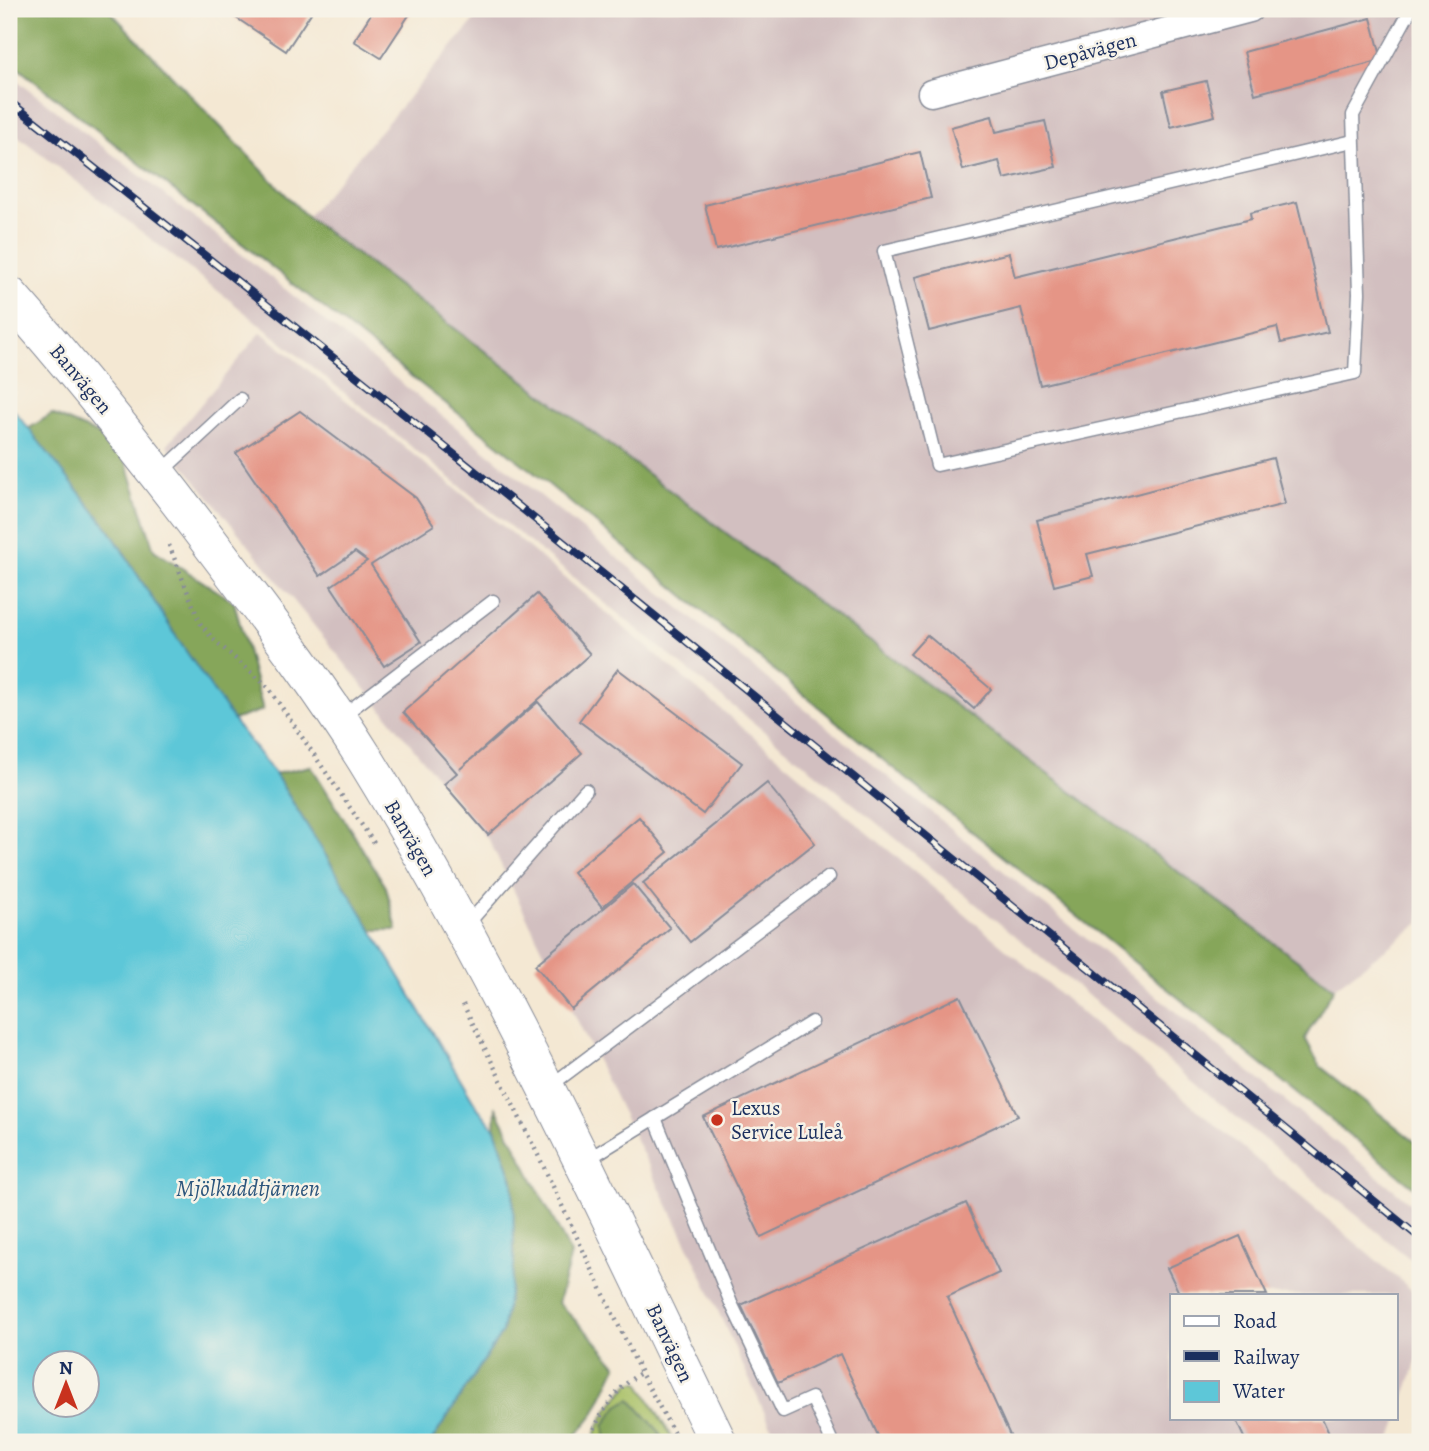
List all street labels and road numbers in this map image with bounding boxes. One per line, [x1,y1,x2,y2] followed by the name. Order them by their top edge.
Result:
[1041,25,1139,77] street label: Depåvägen
[43,338,119,420] street label: Banvägen
[378,795,444,881] street label: Banvägen
[640,1299,700,1387] street label: Banvägen

